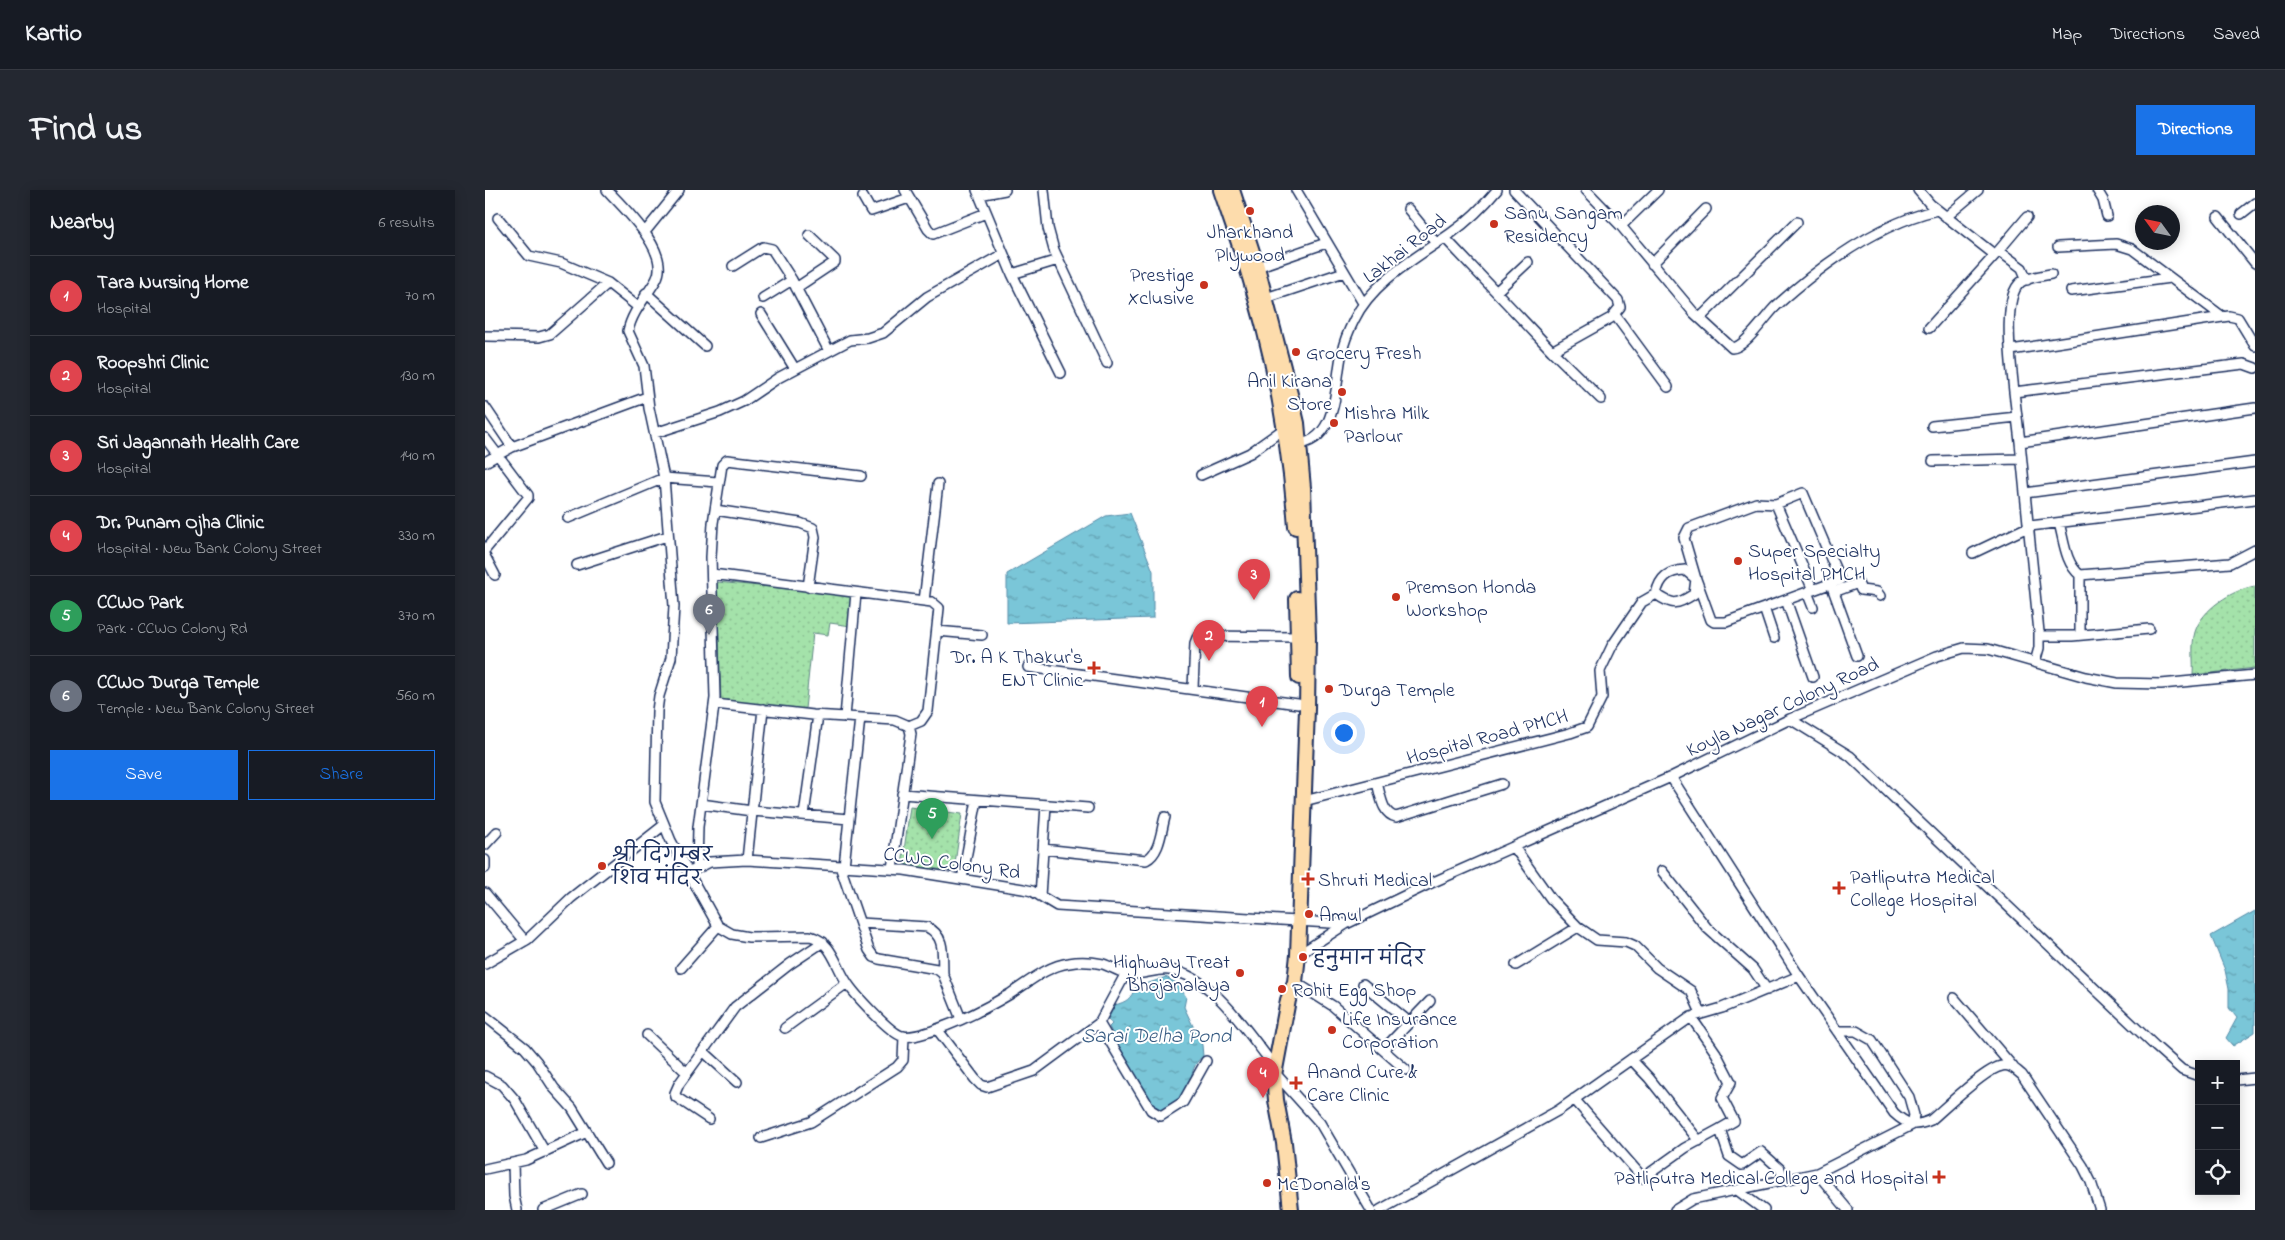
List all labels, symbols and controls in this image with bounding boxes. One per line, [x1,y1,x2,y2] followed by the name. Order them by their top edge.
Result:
[25,17,82,52] text: Kartio
[2052,22,2082,48] text: Map
[2110,22,2185,48] text: Directions
[2213,22,2260,48] text: Saved
[30,105,142,156] text: Find us
[2136,105,2255,155] button: Directions
[1504,200,1623,252] place label: Sanu Sangam Residency
[1244,205,1256,217] marker: Jharkhand Plywood
[2135,205,2180,250] north arrow
[50,208,114,238] text: Nearby
[1357,208,1454,292] street label: Lakhai Road
[378,211,435,235] text: 6 results
[1488,218,1500,230] marker: Sanu Sangam Residency
[1207,219,1293,271] place label: Jharkhand Plywood
[1128,262,1194,314] place label: Prestige Xclusive
[97,270,249,297] text: Tara Nursing Home
[1198,279,1210,291] marker: Prestige Xclusive
[63,284,69,308] text: 1
[405,284,435,308] text: 70 m
[97,297,151,321] text: Hospital
[1306,340,1422,369] place label: Grocery Fresh
[1290,346,1302,358] marker: Grocery Fresh
[97,350,209,377] text: Roopshri Clinic
[62,364,70,388] text: 2
[400,364,435,388] text: 130 m
[1247,368,1332,420] place label: Anil Kirana Store
[97,377,151,401] text: Hospital
[1336,386,1348,398] marker: Anil Kirana Store
[1344,400,1430,452] place label: Mishra Milk Parlour
[1328,417,1340,429] marker: Mishra Milk Parlour
[97,430,299,457] text: Sri Jagannath Health Care
[63,444,69,468] text: 3
[400,444,435,468] text: 140 m
[97,457,151,481] text: Hospital
[97,510,264,537] text: Dr. Punam Ojha Clinic
[63,524,69,548] text: 4
[398,524,435,548] text: 330 m
[97,537,322,561] text: Hospital · New Bank Colony Street
[1748,538,1880,590] place label: Super Specialty Hospital PMCH
[1732,555,1744,567] marker: Super Specialty Hospital PMCH
[1238,559,1270,600] pin: 3
[1406,574,1536,626] place label: Premson Honda Workshop
[97,590,184,617] text: CCWO Park
[1390,591,1402,603] marker: Premson Honda Workshop
[693,594,725,635] pin: 6
[61,604,71,628] text: 5
[398,604,435,628] text: 370 m
[97,617,248,641] text: Park · CCWO Colony Rd
[1193,620,1225,661] pin: 2
[950,644,1083,696] place label: Dr. A K Thakur's ENT Clinic
[1682,651,1885,767] street label: Koyla Nagar Colony Road
[1087,661,1101,675] marker: Dr. A K Thakur's ENT Clinic
[97,670,259,697] text: CCWO Durga Temple
[1338,677,1455,707] place label: Durga Temple
[1323,683,1335,695] marker: Durga Temple
[62,684,70,708] text: 6
[395,684,435,708] text: 560 m
[1246,686,1278,727] pin: 1
[97,697,315,721] text: Temple · New Bank Colony Street
[1404,703,1572,774] street label: Hospital Road PMCH
[1331,720,1357,746] your location
[50,750,238,800] button: Save
[248,750,435,800] button: Share
[916,798,948,839] pin: 5
[611,839,714,894] place label: श्री दिगम्बर शिव मंदिर
[881,841,1022,888] street label: CCWO Colony Rd
[596,860,608,872] marker: श्री दिगम्बर शिव मंदिर
[1850,864,1995,917] place label: Patliputra Medical College Hospital
[1318,867,1432,896] place label: Shruti Medical
[1302,873,1314,885] marker: Shruti Medical
[1832,881,1846,895] marker: Patliputra Medical College Hospital
[1319,902,1362,931] place label: Amul
[1303,908,1315,920] marker: Amul
[1312,942,1426,974] place label: हनुमान मंदिर
[1113,949,1230,1001] place label: Highway Treat Bhojanalaya
[1297,951,1309,963] marker: हनुमान मंदिर
[1234,967,1246,979] marker: Highway Treat Bhojanalaya
[1292,977,1417,1007] place label: Rohit Egg Shop
[1276,983,1288,995] marker: Rohit Egg Shop
[1342,1006,1457,1058] place label: Life Insurance Corporation
[1081,1022,1232,1052] water label: Sarai Delha Pond
[1326,1024,1338,1036] marker: Life Insurance Corporation
[1247,1057,1279,1098] pin: 4
[1307,1059,1418,1111] place label: Anand Cure & Care Clinic
[2195,1060,2240,1195] map controls
[2195,1060,2240,1105] button: +
[1289,1076,1303,1090] marker: Anand Cure & Care Clinic
[2195,1105,2240,1150] button: −
[2195,1150,2240,1195] button: locate
[1614,1165,1928,1195] place label: Patliputra Medical College and Hospital
[1932,1170,1946,1184] marker: Patliputra Medical College and Hospital
[1277,1171,1371,1200] place label: McDonald's
[1261,1177,1273,1189] marker: McDonald's

